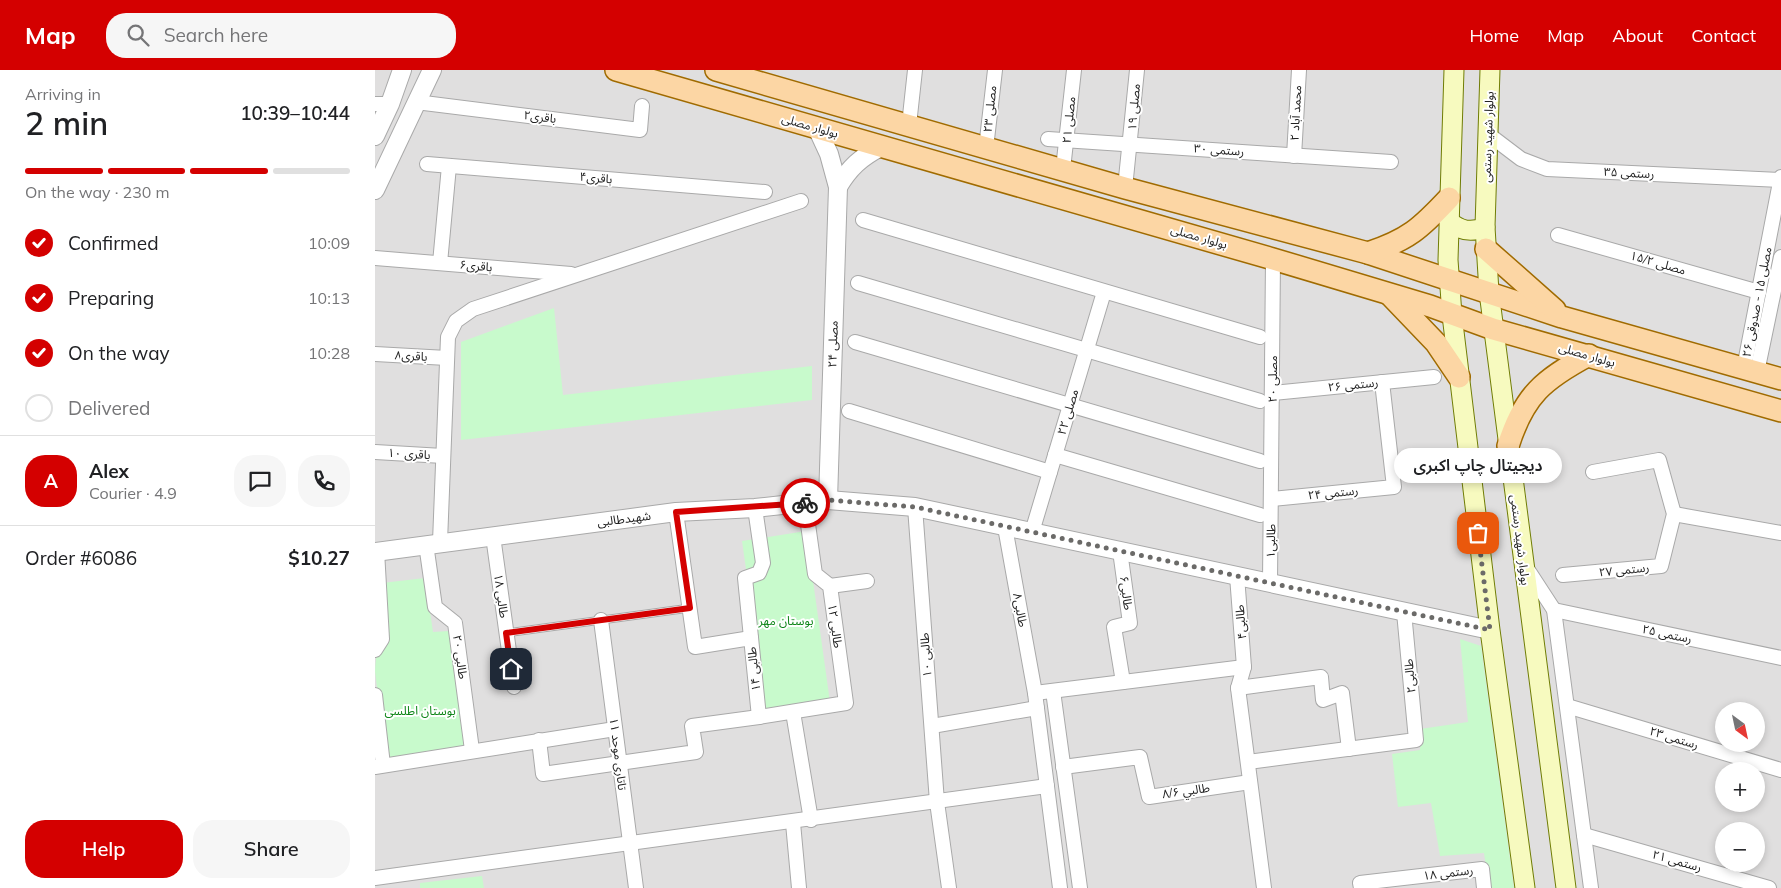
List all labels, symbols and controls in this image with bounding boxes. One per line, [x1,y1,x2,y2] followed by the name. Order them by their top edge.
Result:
[106,13,456,58] search box
[25,20,76,50] text: Map
[124,21,152,49] icon: search
[164,23,268,47] text: Search here
[1469,24,1519,47] text: Home
[1547,24,1584,47] text: Map
[1612,24,1663,47] text: About
[1691,24,1756,47] text: Contact
[1124,83,1143,131] street label: مصلی ۱۹
[25,84,101,104] text: Arriving in
[980,85,999,133] street label: مصلی ۲۳
[1287,85,1304,141] street label: محمد آباد ۲
[1478,91,1497,183] street label: بولوار شهید رستمی
[1059,96,1078,144] street label: مصلی ۲۱
[240,101,350,125] text: 10:39–10:44
[25,103,108,143] text: 2 min
[523,107,557,126] street label: باقری۲
[780,110,840,141] street label: بولوار مصلی
[1193,140,1245,159] street label: رستمی ۳۰
[1603,164,1655,181] street label: رستمی ۳۵
[579,169,613,186] street label: باقری۴
[25,182,170,202] text: On the way · 230 m
[1169,221,1229,252] street label: بولوار مصلی
[25,229,53,257] icon: check
[68,231,159,255] text: Confirmed
[308,233,350,253] text: 10:09
[1738,245,1775,358] street label: مصلی ۱۵ - صدوقی ۲۶
[1629,247,1688,278] street label: مصلی ۱۵/۲
[459,257,493,274] street label: باقری۶
[25,284,53,312] icon: check
[68,286,154,310] text: Preparing
[308,288,350,308] text: 10:13
[824,320,841,368] street label: مصلی ۲۴
[25,339,53,367] icon: check
[1557,339,1617,370] street label: بولوار مصلی
[68,341,170,365] text: On the way
[308,343,350,363] text: 10:28
[394,347,428,364] street label: باقری۸
[1265,356,1280,403] street label: مصلی ۲۰
[1327,374,1379,395] street label: رستمی ۲۶
[1053,387,1082,437] street label: مصلی ۲۲
[68,396,150,420] text: Delivered
[387,445,431,462] street label: باقری ۱۰
[1394,448,1562,483] callout: دیجیتال چاپ اکبری
[234,455,286,507] button: chat
[298,455,350,507] button: phone
[1413,455,1543,475] text: دیجیتال چاپ اکبری
[89,459,129,483] text: Alex
[44,469,58,493] text: A
[780,478,830,528] courier
[1307,482,1359,503] street label: رستمی ۲۴
[89,483,177,503] text: Courier · 4.9
[791,489,819,517] icon: bike
[1507,494,1534,586] street label: بولوار شهید رستمی
[596,508,652,529] street label: شهیدطالبی
[1457,512,1499,554] pin
[1464,519,1492,547] icon: bag
[1263,524,1278,558] street label: طالبی۱
[25,546,137,570] text: Order #6086
[288,546,350,570] text: $10.27
[1598,559,1650,580] street label: رستمی ۲۷
[491,573,512,619] street label: طالبی ۱۸
[1117,575,1136,611] street label: طالبی۶
[1010,592,1031,628] street label: طالبی۸
[825,603,846,649] street label: طالبی ۱۲
[1232,604,1249,640] street label: طالبی۴
[758,613,813,628] park label: بوستان مهر
[1641,621,1693,646] street label: رستمی ۲۵
[916,632,935,678] street label: طالبی ۱۰
[450,634,471,680] street label: طالبی ۲۰
[744,646,763,692] street label: طالبی ۱۴
[490,648,532,690] pin
[497,655,525,683] icon: home
[1401,658,1419,694] street label: طالبی۲
[1715,702,1765,752] north arrow
[1715,702,1765,872] map controls
[384,703,456,718] park label: بوستان اطلسی
[607,717,630,792] street label: تاتاری موحد ۱۱
[1648,723,1701,752] street label: رستمی ۲۳
[1715,762,1765,812] button: +
[1161,780,1211,804] street label: طالبي ۸/۶
[25,820,183,878] button: Help
[193,820,350,878] button: Share
[1715,822,1765,872] button: −
[1651,846,1704,875] street label: رستمی ۲۱
[1422,862,1474,883] street label: رستمی ۱۸

